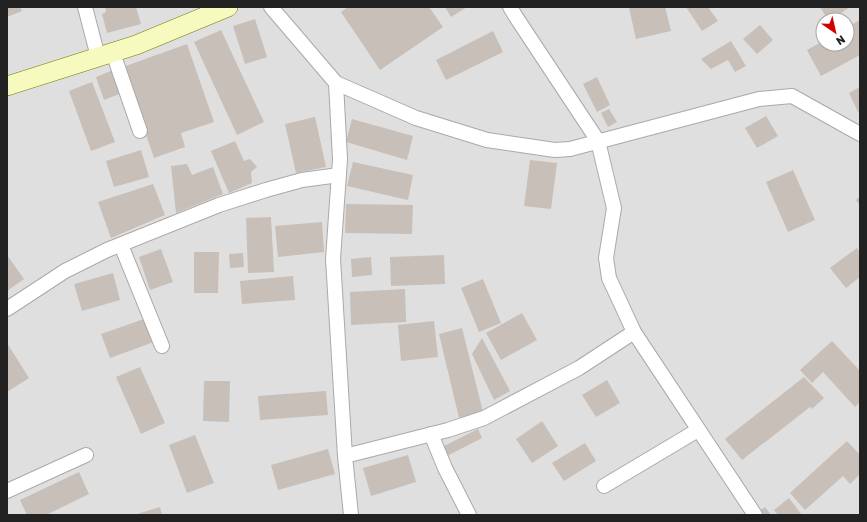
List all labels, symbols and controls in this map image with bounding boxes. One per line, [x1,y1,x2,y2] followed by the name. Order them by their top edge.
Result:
[815,12,855,52] north arrow
[833,32,847,48] text: N

